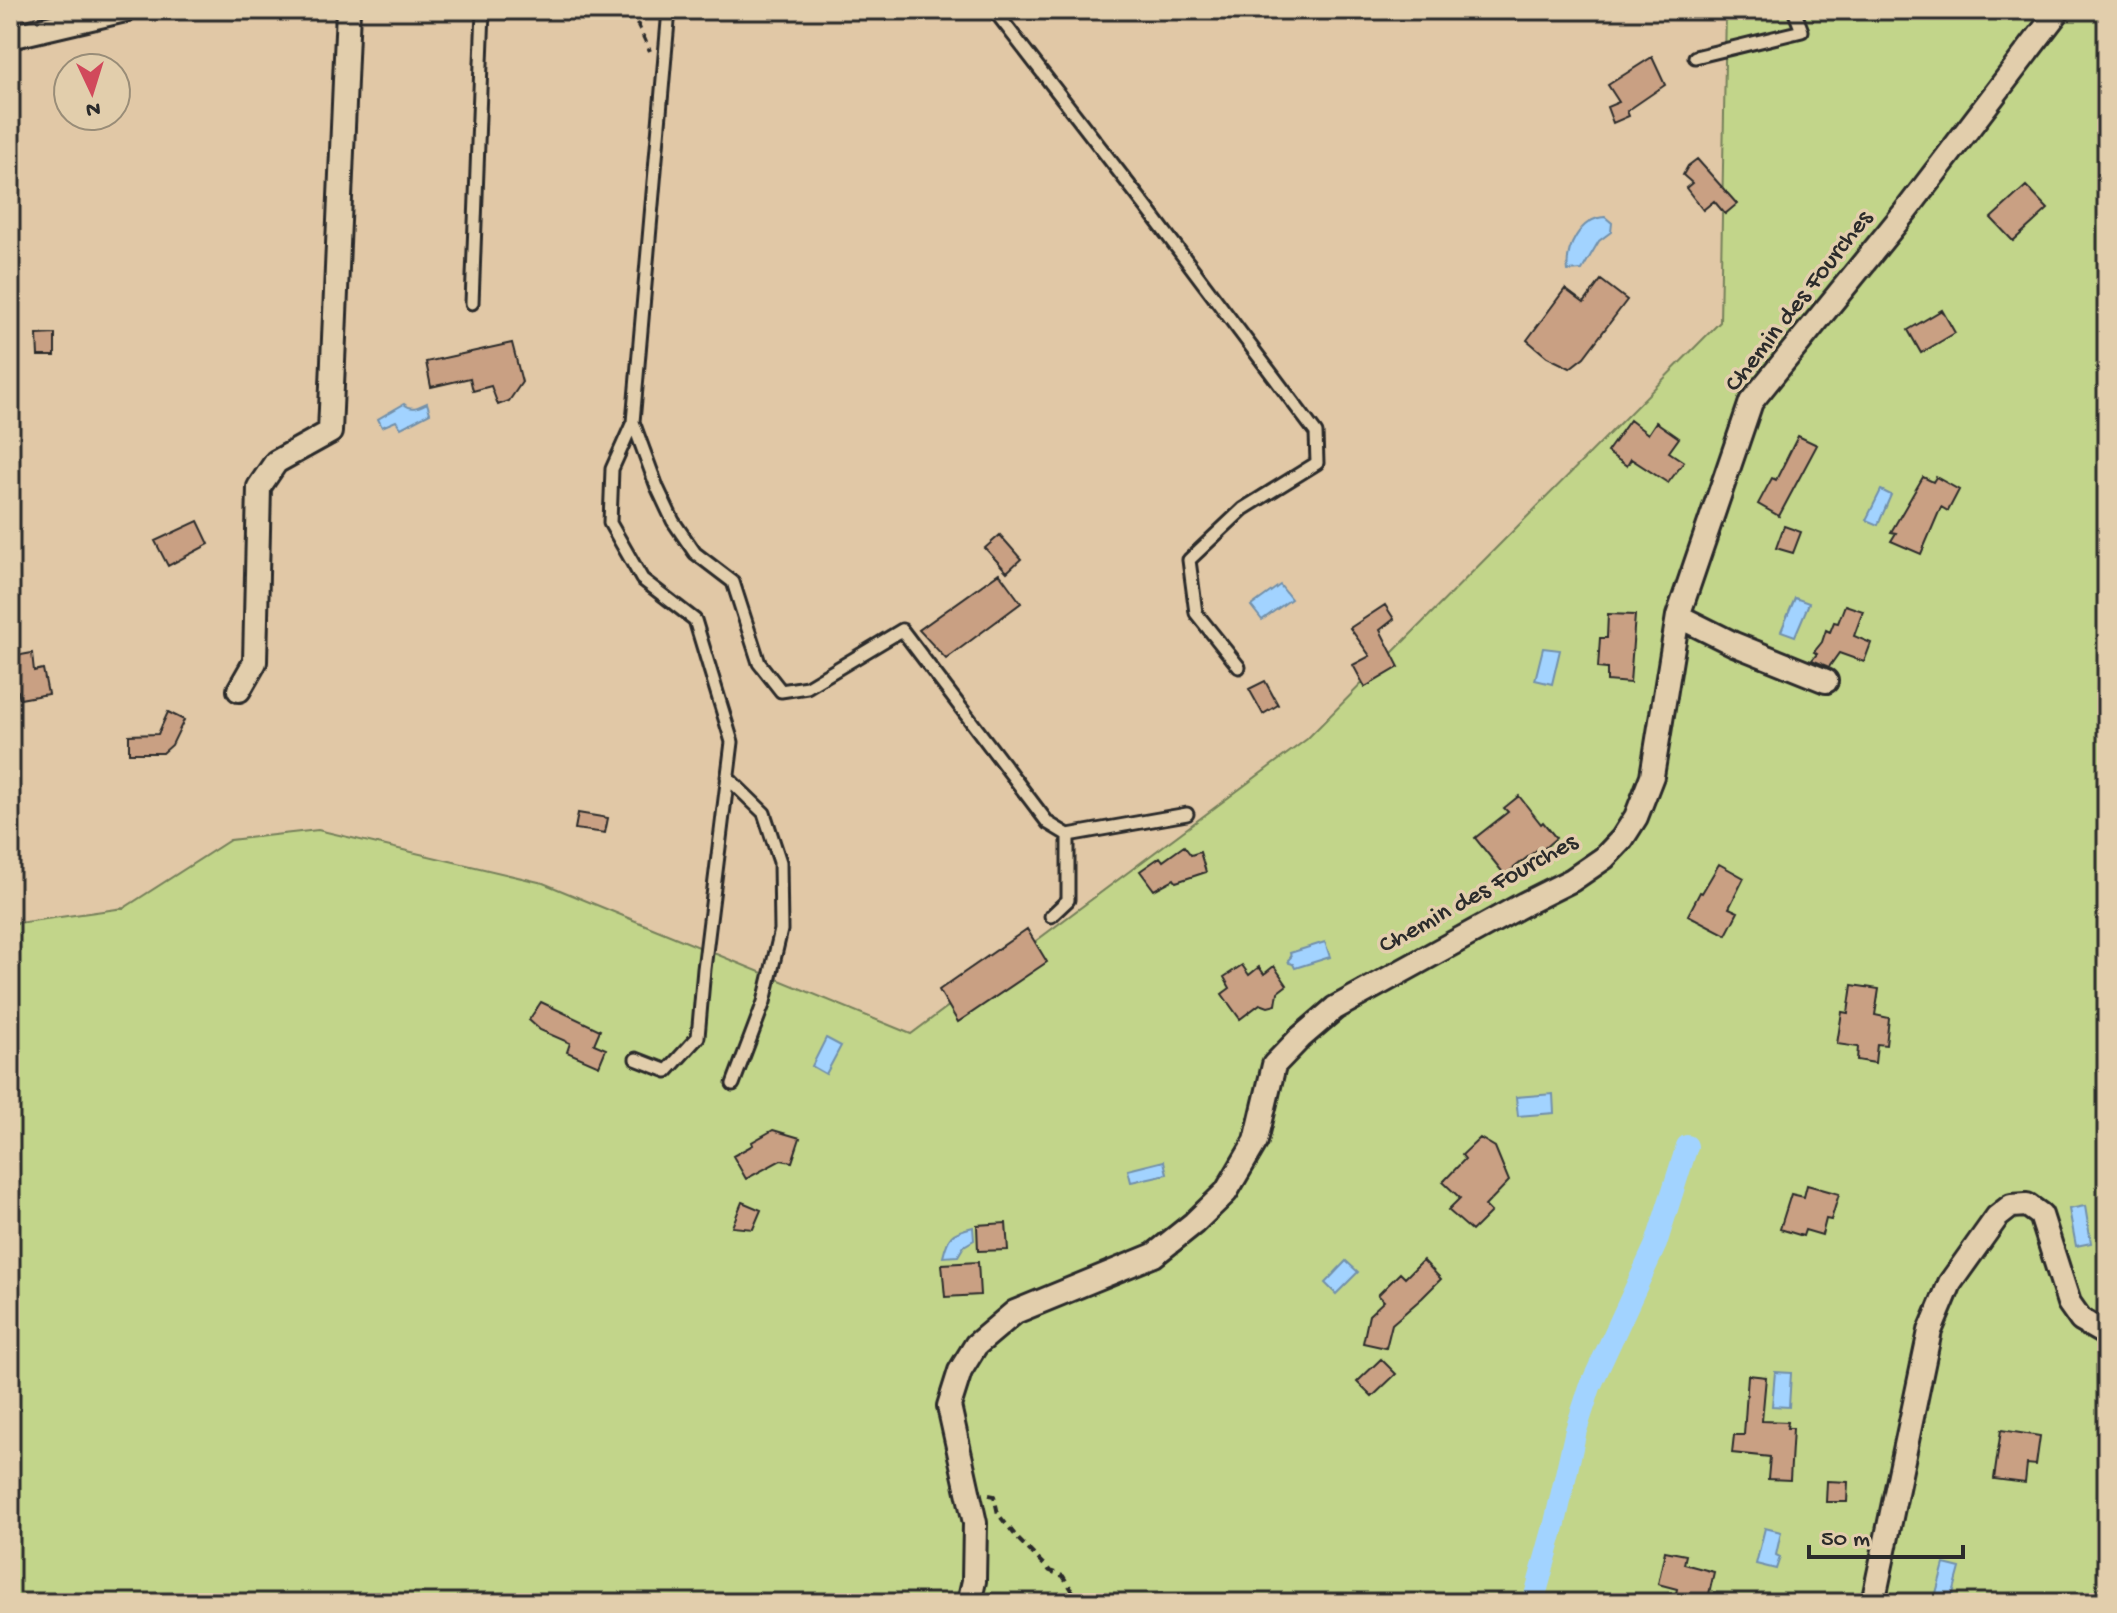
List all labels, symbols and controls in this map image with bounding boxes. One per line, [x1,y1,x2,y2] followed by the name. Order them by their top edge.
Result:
[52,52,132,132] north arrow
[85,94,101,121] text: N
[1719,204,1882,399] street label: Chemin des Fourches
[1374,827,1585,962] street label: Chemin des Fourches
[1809,1509,1963,1559] scale bar
[1821,1526,1870,1555] text: 50 m

